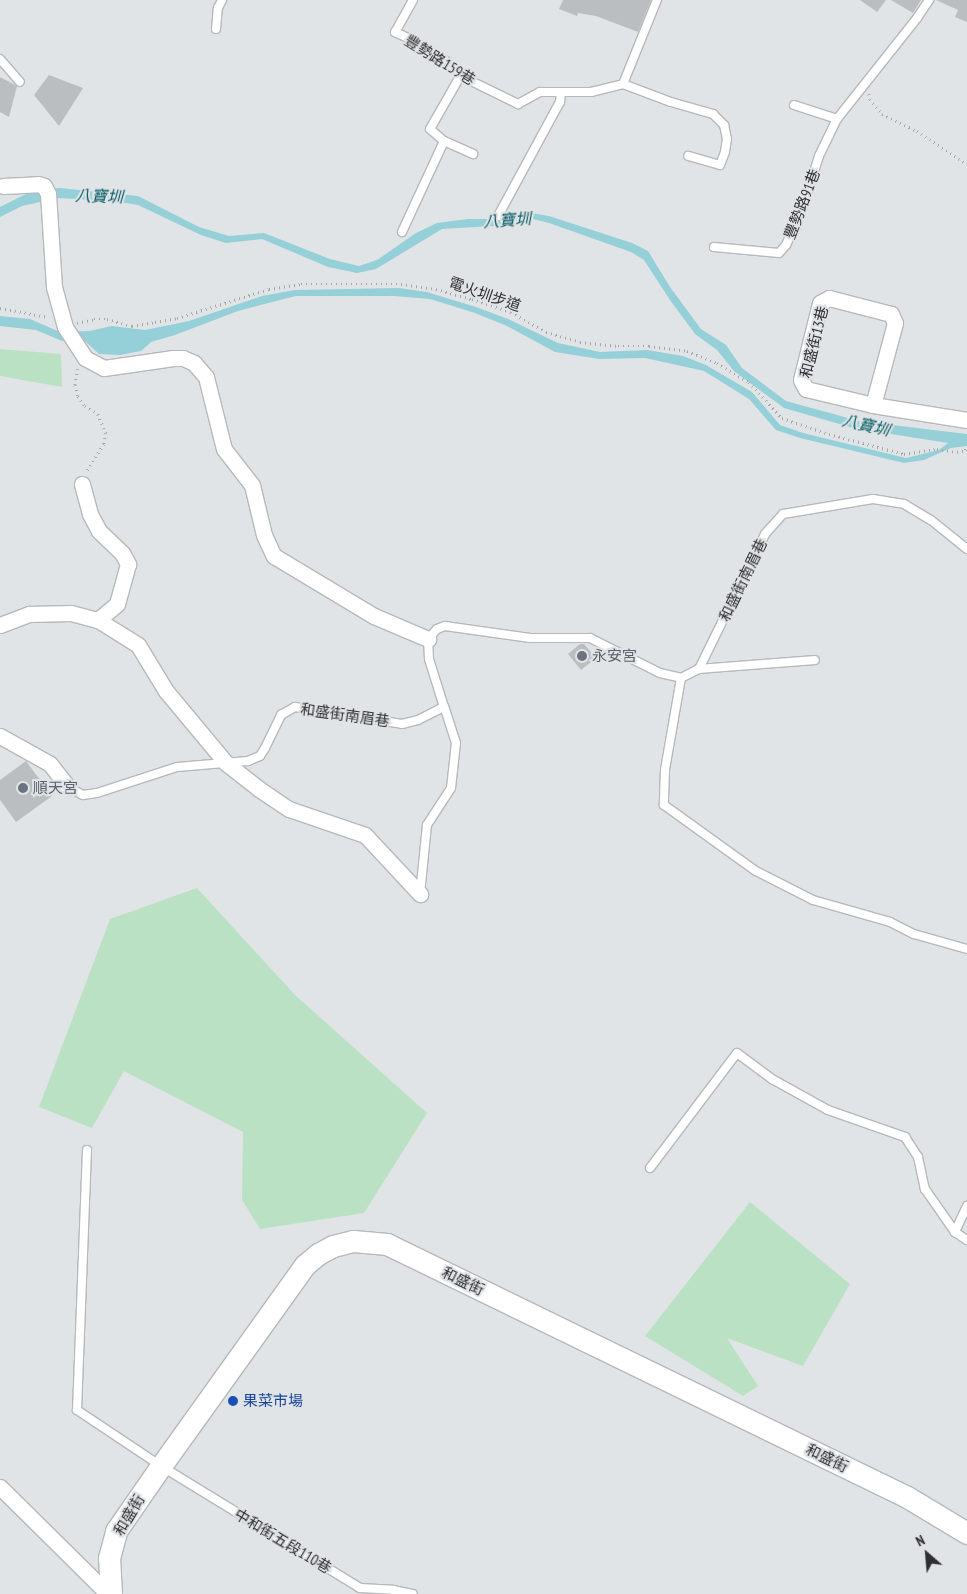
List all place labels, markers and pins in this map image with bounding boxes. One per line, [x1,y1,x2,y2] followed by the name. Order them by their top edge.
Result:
[592,647,637,665] place label: 永安宮
[576,650,588,662] marker: 永安宮
[33,779,78,797] place label: 順天宮
[17,782,29,794] marker: 順天宮
[243,1392,303,1410] place label: 果菜市場
[227,1395,239,1407] marker: 果菜市場

